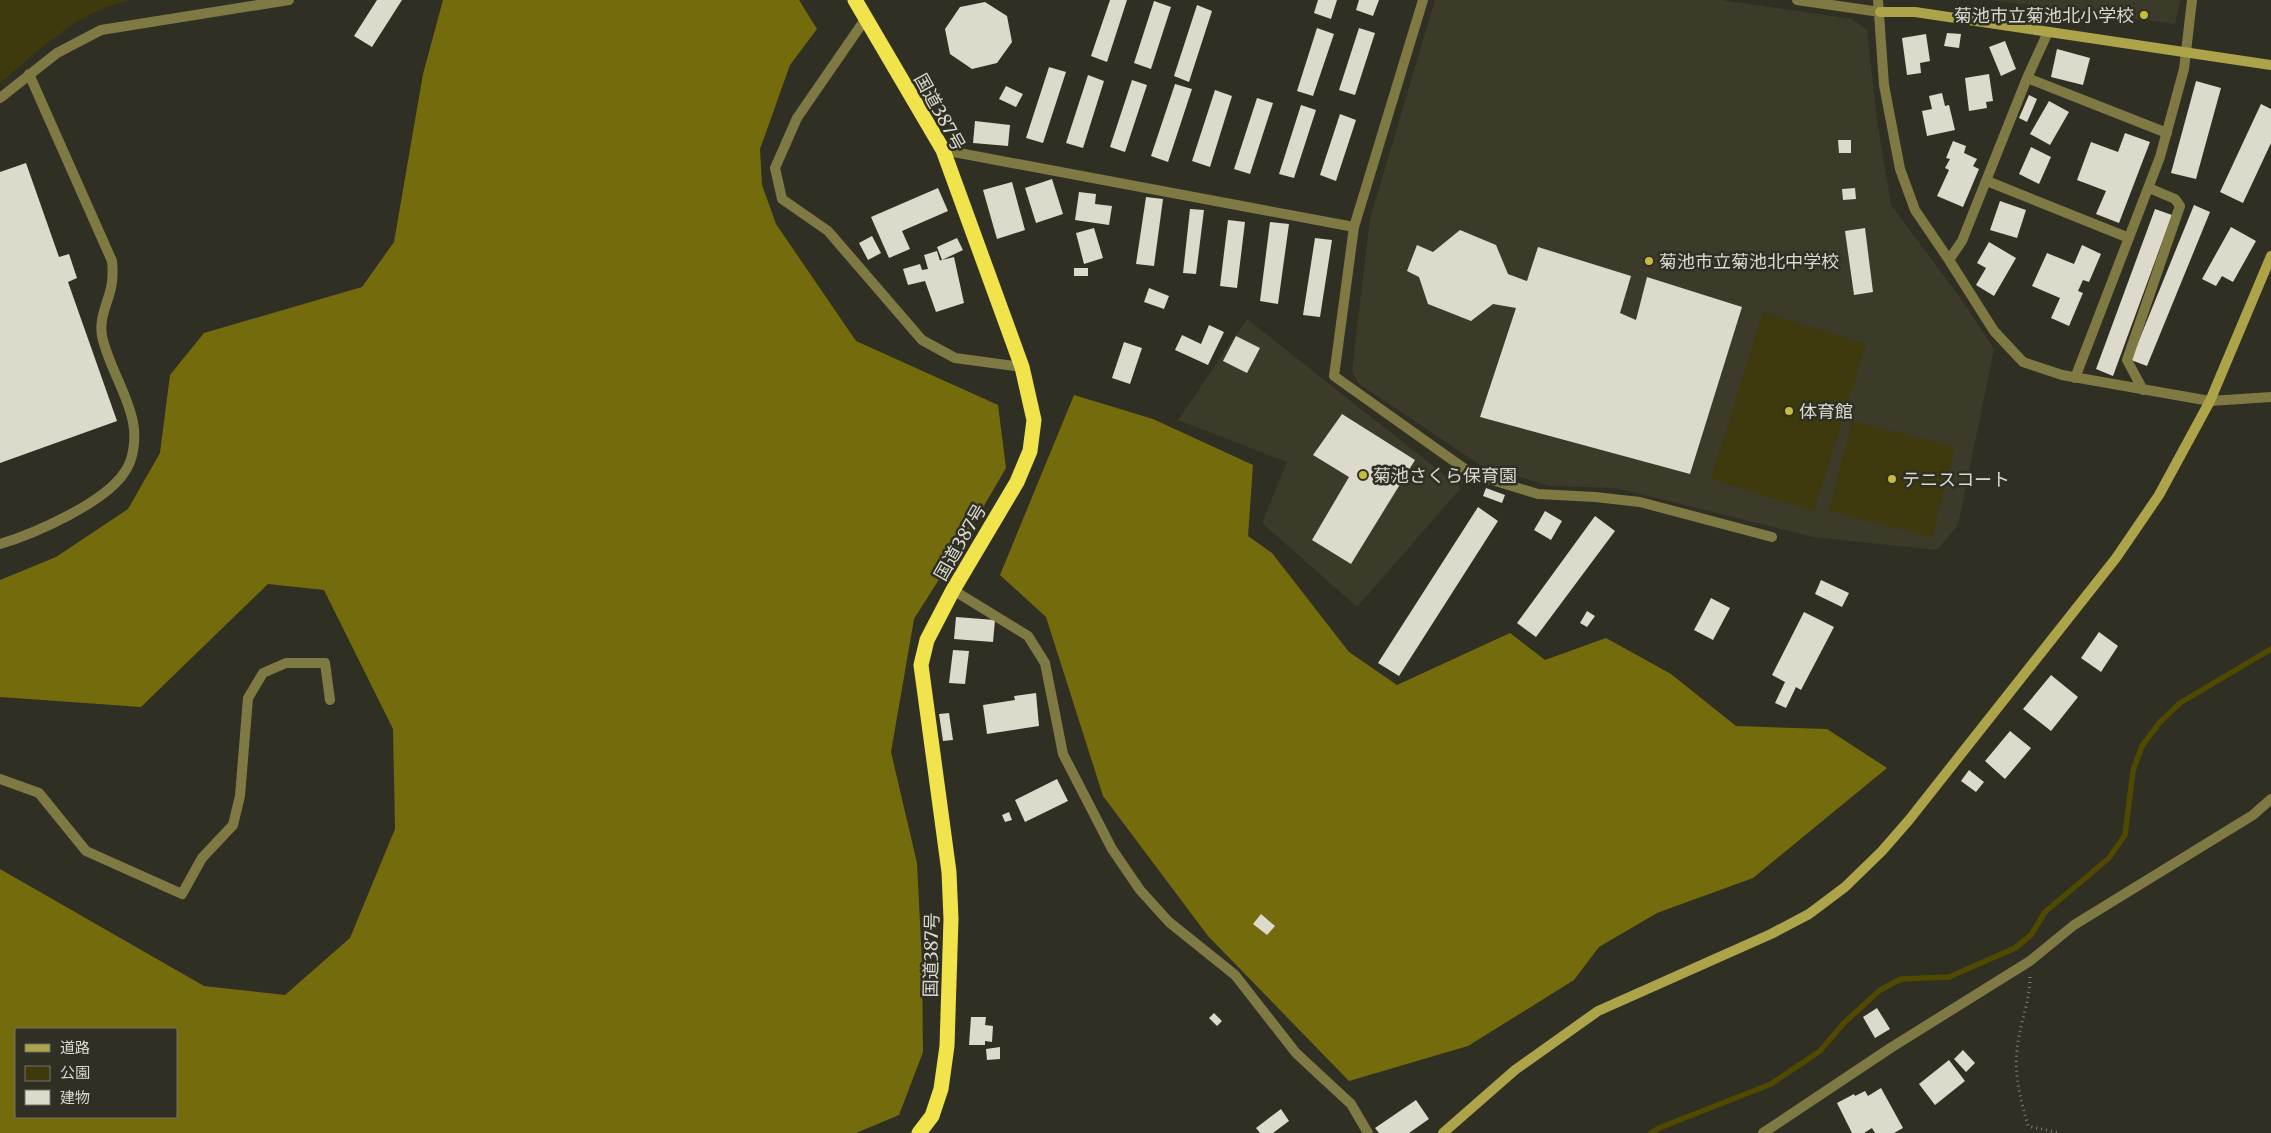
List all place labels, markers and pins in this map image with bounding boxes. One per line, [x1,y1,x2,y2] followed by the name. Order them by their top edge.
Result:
[1954,4,2134,27] place label: 菊池市立菊池北小学校
[2138,9,2150,21] marker: 菊池市立菊池北小学校
[1659,250,1839,273] place label: 菊池市立菊池北中学校
[1643,255,1655,267] marker: 菊池市立菊池北中学校
[1799,400,1853,423] place label: 体育館
[1783,405,1795,417] marker: 体育館
[1373,464,1517,487] place label: 菊池さくら保育園
[1902,468,2010,491] place label: テニスコート
[1357,469,1369,481] marker: 菊池さくら保育園
[1886,473,1898,485] marker: テニスコート

